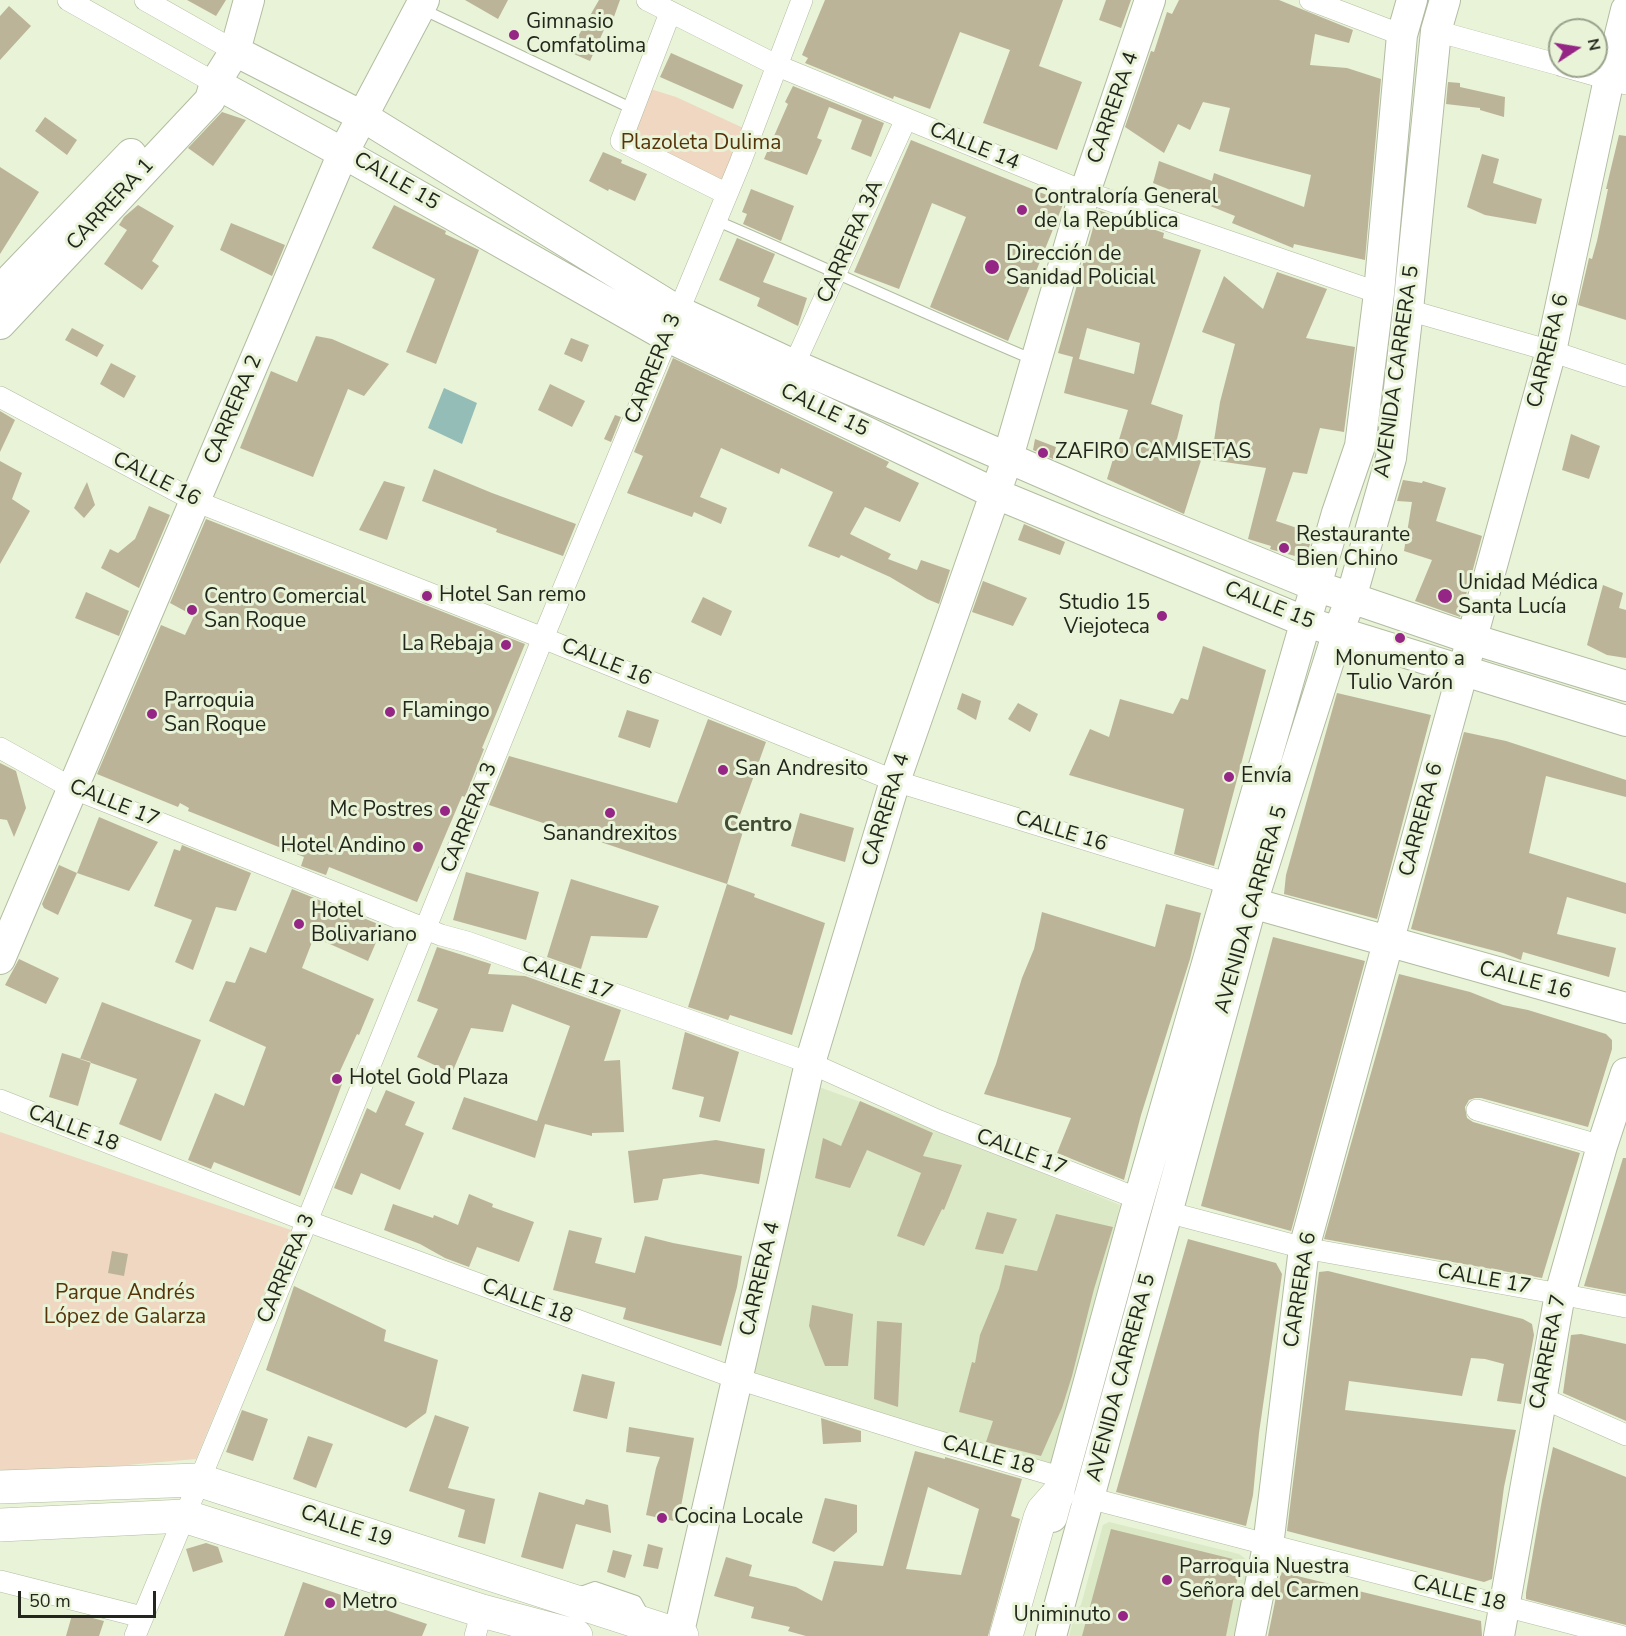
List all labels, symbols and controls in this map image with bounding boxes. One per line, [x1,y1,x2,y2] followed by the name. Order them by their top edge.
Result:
[526,10,646,60] place label: Gimnasio Comfatolima
[1548,18,1608,78] north arrow
[507,28,521,42] marker: Gimnasio Comfatolima
[1582,37,1606,53] text: N
[1083,49,1145,167] street label: CARRERA 4
[925,118,1023,176] street label: CALLE 14
[621,131,781,157] park label: Plazoleta Dulima
[349,147,443,217] street label: CALLE 15
[62,154,160,256] street label: CARRERA 1
[813,177,889,307] street label: CARRERA 3A
[1034,185,1218,235] place label: Contraloría General de la República
[1015,203,1029,217] marker: Contraloría General de la República
[1006,242,1155,292] place label: Dirección de Sanidad Policial
[983,258,1001,276] marker: Dirección de Sanidad Policial
[1371,264,1425,480] street label: AVENIDA CARRERA 5
[1523,291,1575,411] street label: CARRERA 6
[620,310,688,428] street label: CARRERA 3
[200,351,268,469] street label: CARRERA 2
[776,379,872,443] street label: CALLE 15
[1055,440,1251,466] place label: ZAFIRO CAMISETAS
[1036,446,1050,460] marker: ZAFIRO CAMISETAS
[108,447,204,513] street label: CALLE 16
[1296,523,1410,573] place label: Restaurante Bien Chino
[1277,541,1291,555] marker: Restaurante Bien Chino
[1458,571,1598,621] place label: Unidad Médica Santa Lucía
[1220,577,1318,635] street label: CALLE 15
[439,583,586,609] place label: Hotel San remo
[204,585,366,635] place label: Centro Comercial San Roque
[1436,587,1454,605] marker: Unidad Médica Santa Lucía
[420,589,434,603] marker: Hotel San remo
[1059,591,1150,641] place label: Studio 15 Viejoteca
[185,603,199,617] marker: Centro Comercial San Roque
[1155,609,1169,623] marker: Studio 15 Viejoteca
[1393,631,1407,645] marker: Monumento a Tulio Varón
[402,632,494,658] place label: La Rebaja
[557,634,655,692] street label: CALLE 16
[499,638,513,652] marker: La Rebaja
[1335,647,1465,697] place label: Monumento a Tulio Varón
[164,689,266,739] place label: Parroquia San Roque
[402,699,490,725] place label: Flamingo
[383,705,397,719] marker: Flamingo
[145,707,159,721] marker: Parroquia San Roque
[858,751,916,869] street label: CARRERA 4
[735,757,868,783] place label: San Andresito
[436,759,504,877] street label: CARRERA 3
[1395,760,1449,880] street label: CARRERA 6
[716,763,730,777] marker: San Andresito
[1241,764,1292,790] place label: Envía
[1222,770,1236,784] marker: Envía
[65,775,163,833] street label: CALLE 17
[329,798,433,824] place label: Mc Postres
[438,804,452,818] marker: Mc Postres
[1210,804,1294,1016] street label: AVENIDA CARRERA 5
[603,806,617,820] marker: Sanandrexitos
[1012,806,1110,858] street label: CALLE 16
[724,813,792,839] district label: Centro
[543,822,677,848] place label: Sanandrexitos
[280,834,406,860] place label: Hotel Andino
[411,840,425,854] marker: Hotel Andino
[311,899,417,949] place label: Hotel Bolivariano
[292,917,306,931] marker: Hotel Bolivariano
[518,952,616,1006] street label: CALLE 17
[1476,957,1574,1005] street label: CALLE 16
[349,1066,509,1092] place label: Hotel Gold Plaza
[330,1072,344,1086] marker: Hotel Gold Plaza
[24,1100,122,1158] street label: CALLE 18
[972,1124,1070,1182] street label: CALLE 17
[253,1210,321,1328] street label: CARRERA 3
[736,1219,786,1339] street label: CARRERA 4
[1279,1230,1323,1350] street label: CARRERA 6
[1435,1259,1533,1301] street label: CALLE 17
[1082,1271,1162,1485] street label: AVENIDA CARRERA 5
[478,1274,576,1330] street label: CALLE 18
[44,1281,206,1331] park label: Parque Andrés López de Galarza
[1526,1292,1572,1412] street label: CARRERA 7
[939,1431,1037,1481] street label: CALLE 18
[297,1500,395,1554] street label: CALLE 19
[674,1505,803,1531] place label: Cocina Locale
[655,1511,669,1525] marker: Cocina Locale
[1179,1555,1359,1605] place label: Parroquia Nuestra Señora del Carmen
[1410,1570,1508,1618] street label: CALLE 18
[1160,1573,1174,1587] marker: Parroquia Nuestra Señora del Carmen
[21,1579,159,1617] scale bar
[29,1589,71,1613] text: 50 m
[342,1590,398,1616] place label: Metro
[323,1596,337,1610] marker: Metro
[1013,1603,1111,1629] place label: Uniminuto
[1116,1609,1130,1623] marker: Uniminuto

